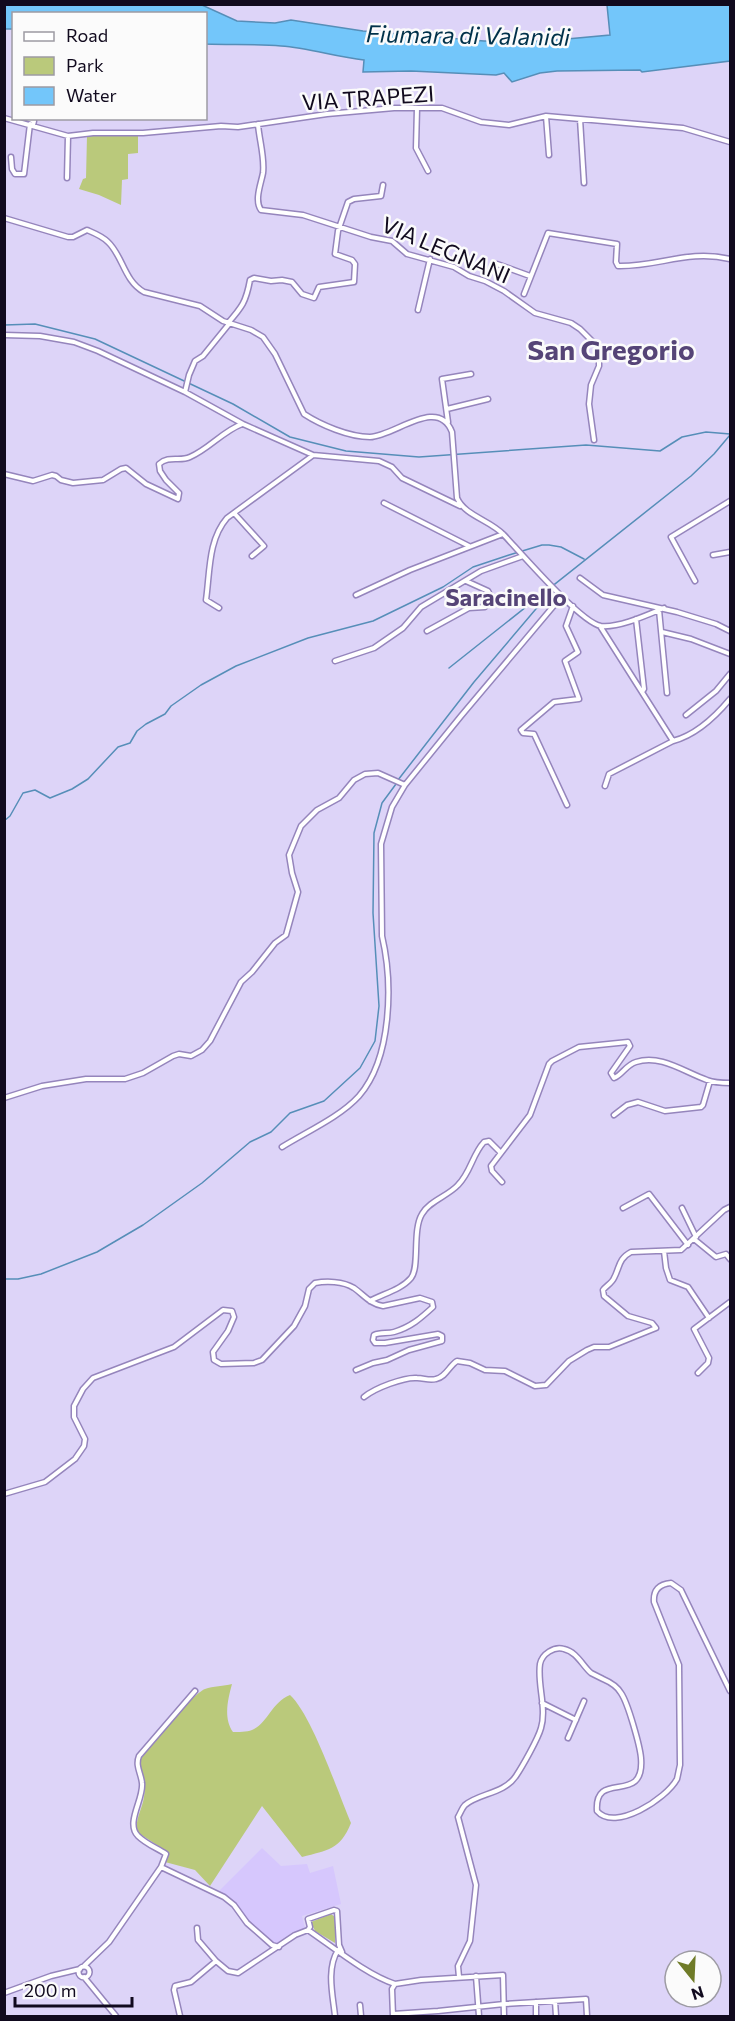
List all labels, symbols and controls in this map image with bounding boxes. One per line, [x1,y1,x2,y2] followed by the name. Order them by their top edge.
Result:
[12,12,207,120] legend
[366,18,571,51] water label: Fiumara di Valanidi
[66,24,108,46] text: Road
[66,54,104,76] text: Park
[301,79,435,116] street label: VIA TRAPEZI
[66,84,117,106] text: Water
[378,210,514,289] street label: VIA LEGNANI
[527,332,695,366] district label: San Gregorio
[445,582,567,611] district label: Saracinello
[663,1949,723,2009] north arrow
[15,1970,132,2008] scale bar
[24,1979,77,2001] text: 200 m
[689,1983,706,2005] text: N

